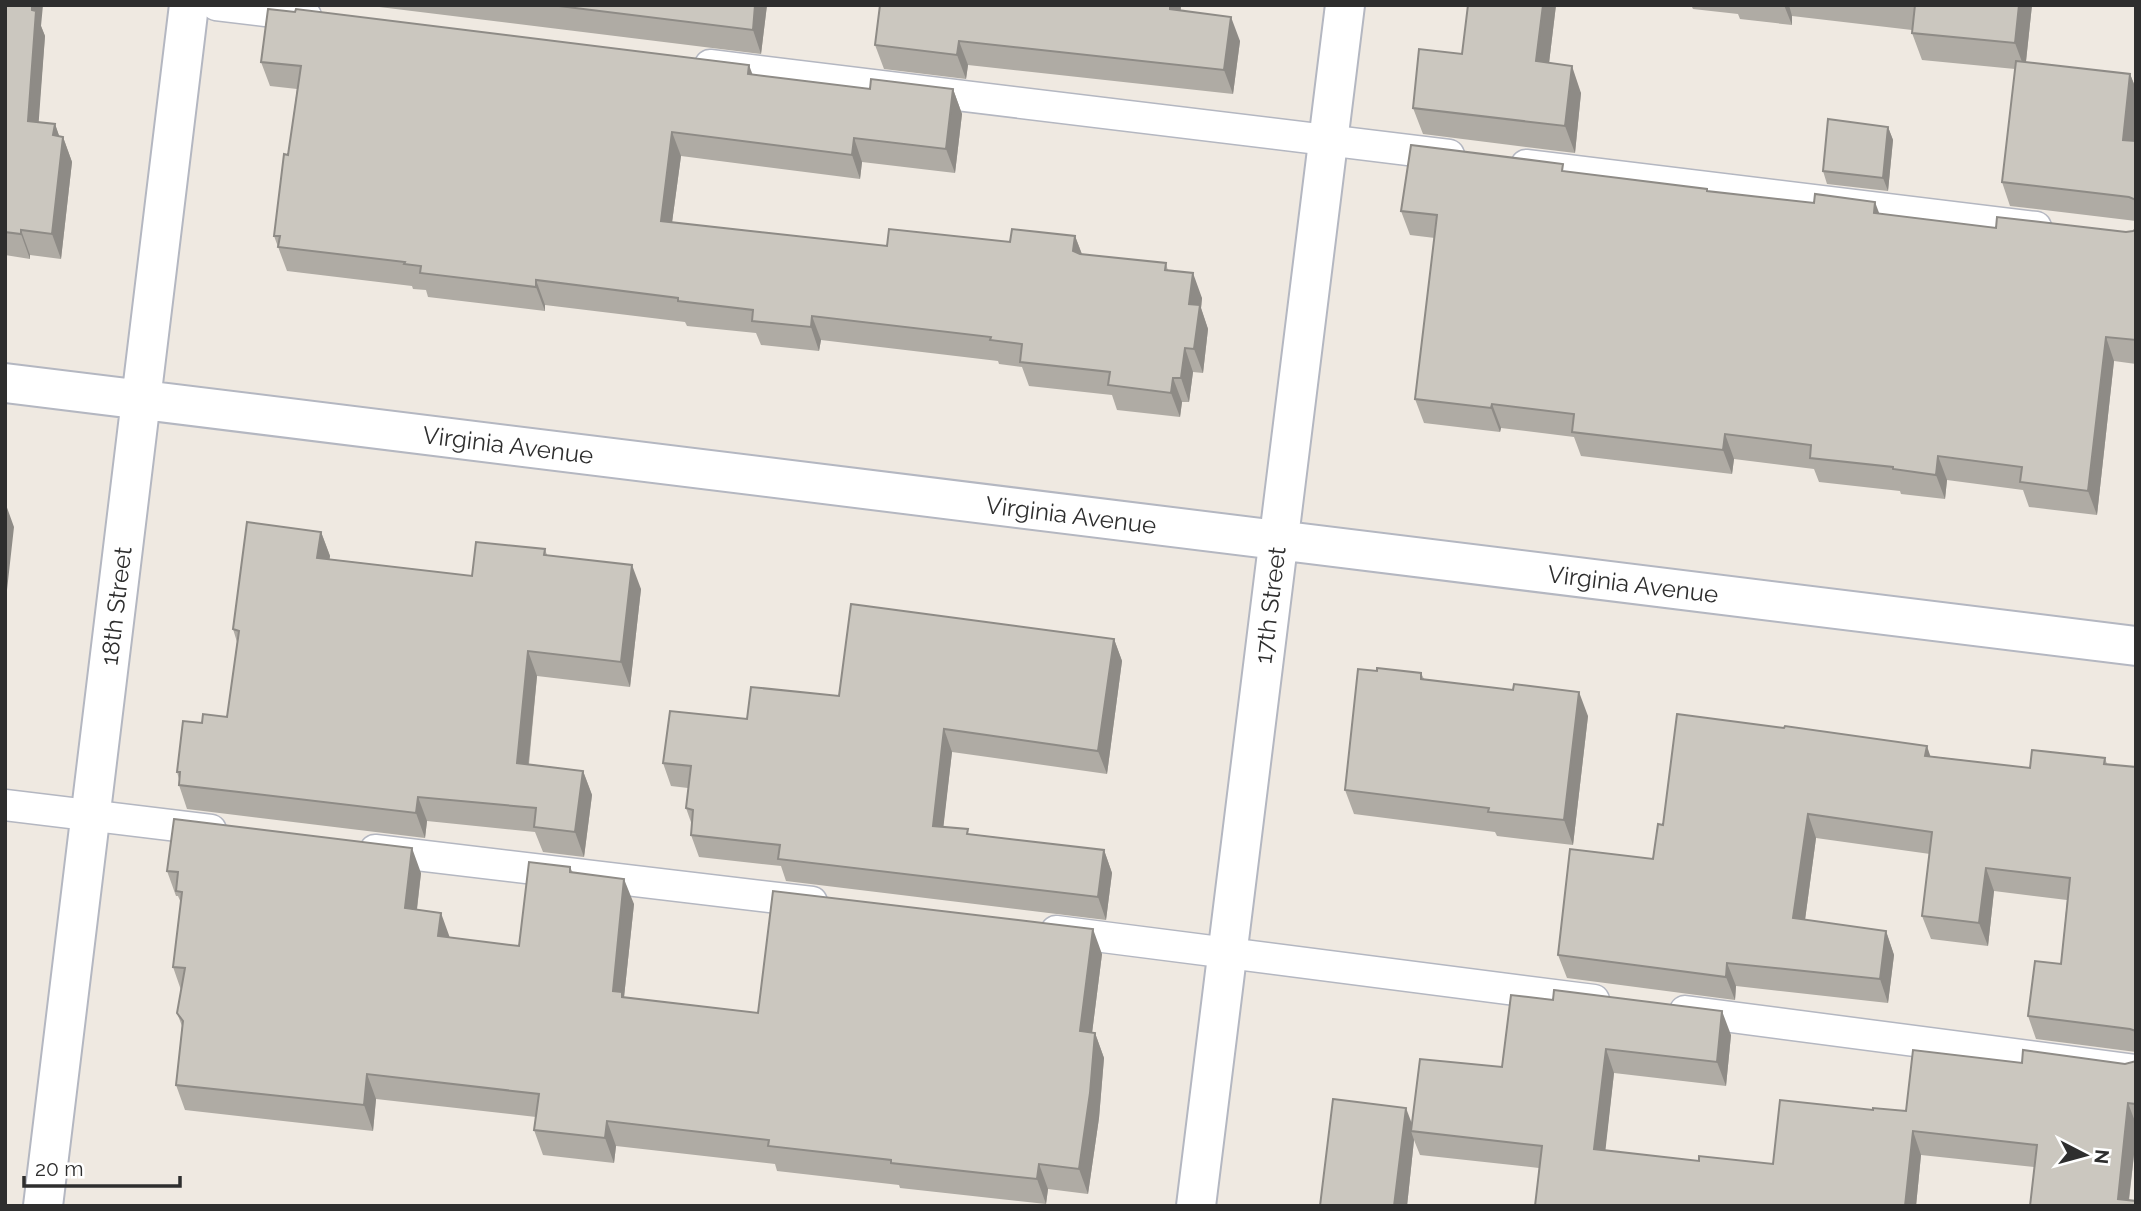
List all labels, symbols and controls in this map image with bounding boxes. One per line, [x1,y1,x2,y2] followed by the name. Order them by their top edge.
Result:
[421,420,595,470] street label: Virginia Avenue
[984,490,1158,540] street label: Virginia Avenue
[94,545,138,667] street label: 18th Street
[1248,545,1292,665] street label: 17th Street
[1546,559,1720,609] street label: Virginia Avenue
[2050,1120,2120,1190] north arrow
[24,1144,180,1188] scale bar
[2090,1148,2114,1165] text: N
[35,1156,83,1181] text: 20 m

